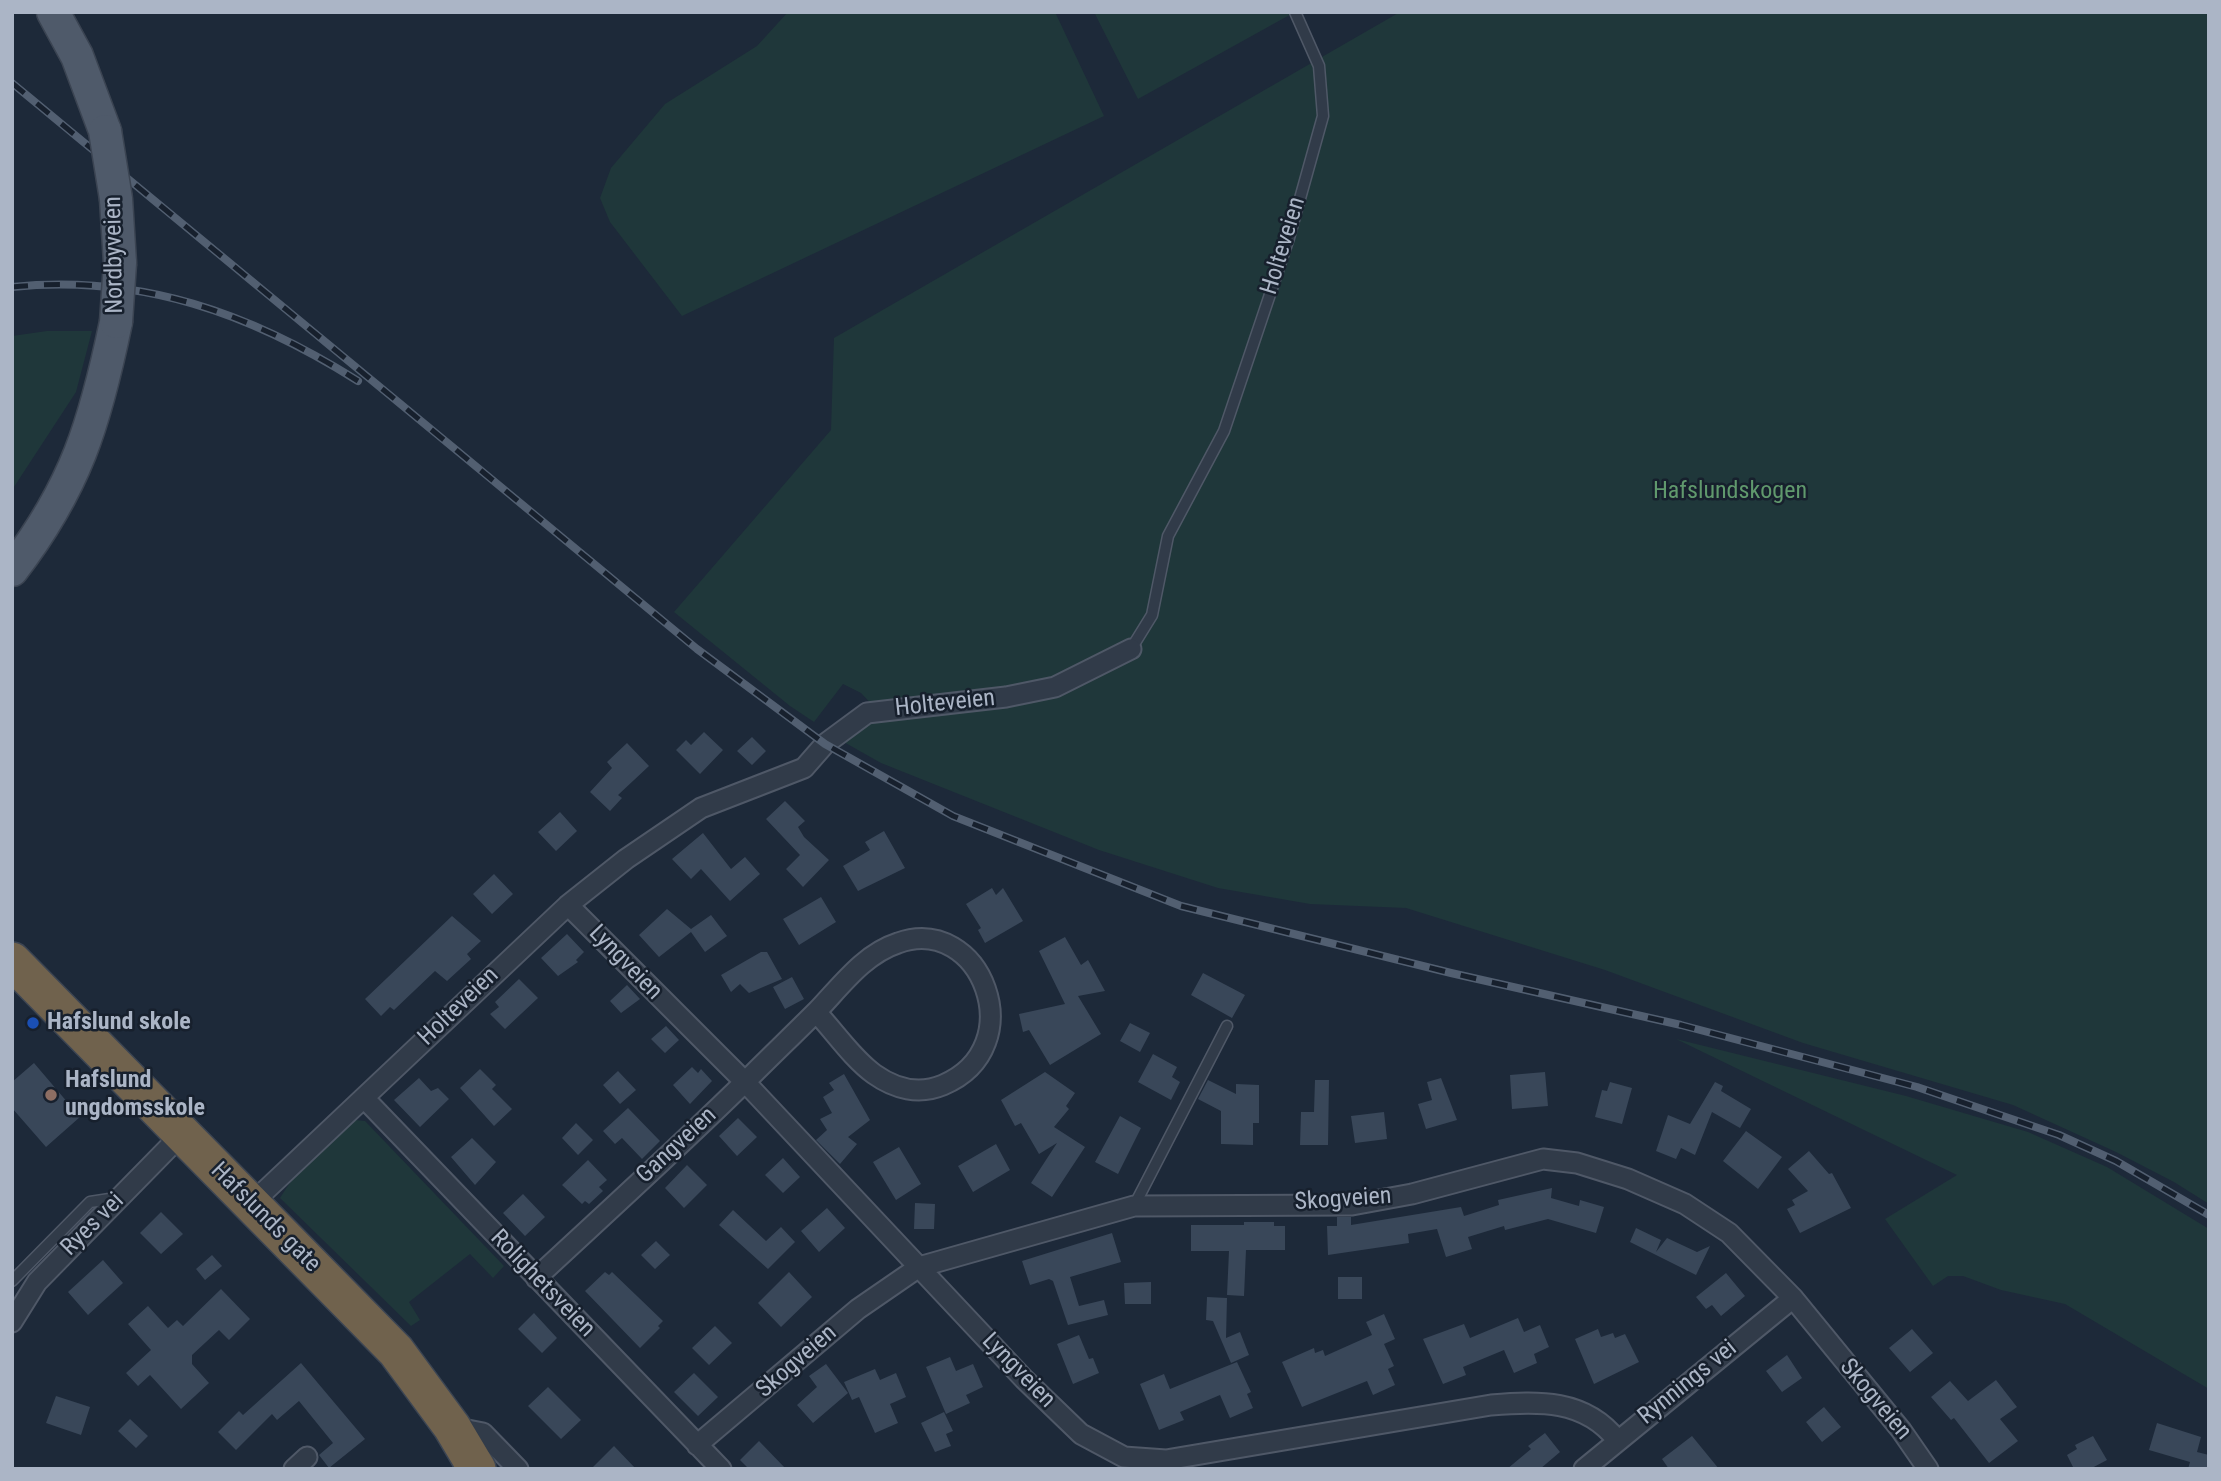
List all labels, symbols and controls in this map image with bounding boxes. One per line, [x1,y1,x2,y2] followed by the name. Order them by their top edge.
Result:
[1256,194,1312,298] street label: Holteveien
[100,196,130,314] street label: Nordbyveien
[1653,478,1807,506] park label: Hafslundskogen
[894,684,996,724] street label: Holteveien
[582,920,668,1006] street label: Lyngveien
[413,962,505,1052] street label: Holteveien
[47,1009,191,1037] place label: Hafslund skole
[25,1015,41,1031] marker: Hafslund skole
[65,1067,205,1123] place label: Hafslund ungdomsskole
[43,1087,59,1103] marker: Hafslund ungdomsskole
[631,1102,723,1190] street label: Gangveien
[204,1157,326,1279] street label: Hafslunds gate
[1294,1182,1392,1218] street label: Skogveien
[56,1188,130,1262] street label: Ryes vei
[484,1224,600,1344] street label: Rolighetsveien
[751,1319,843,1405] street label: Skogveien
[975,1328,1061,1414] street label: Lyngveien
[1633,1335,1743,1431] street label: Rynnings vei
[1833,1354,1917,1446] street label: Skogveien

